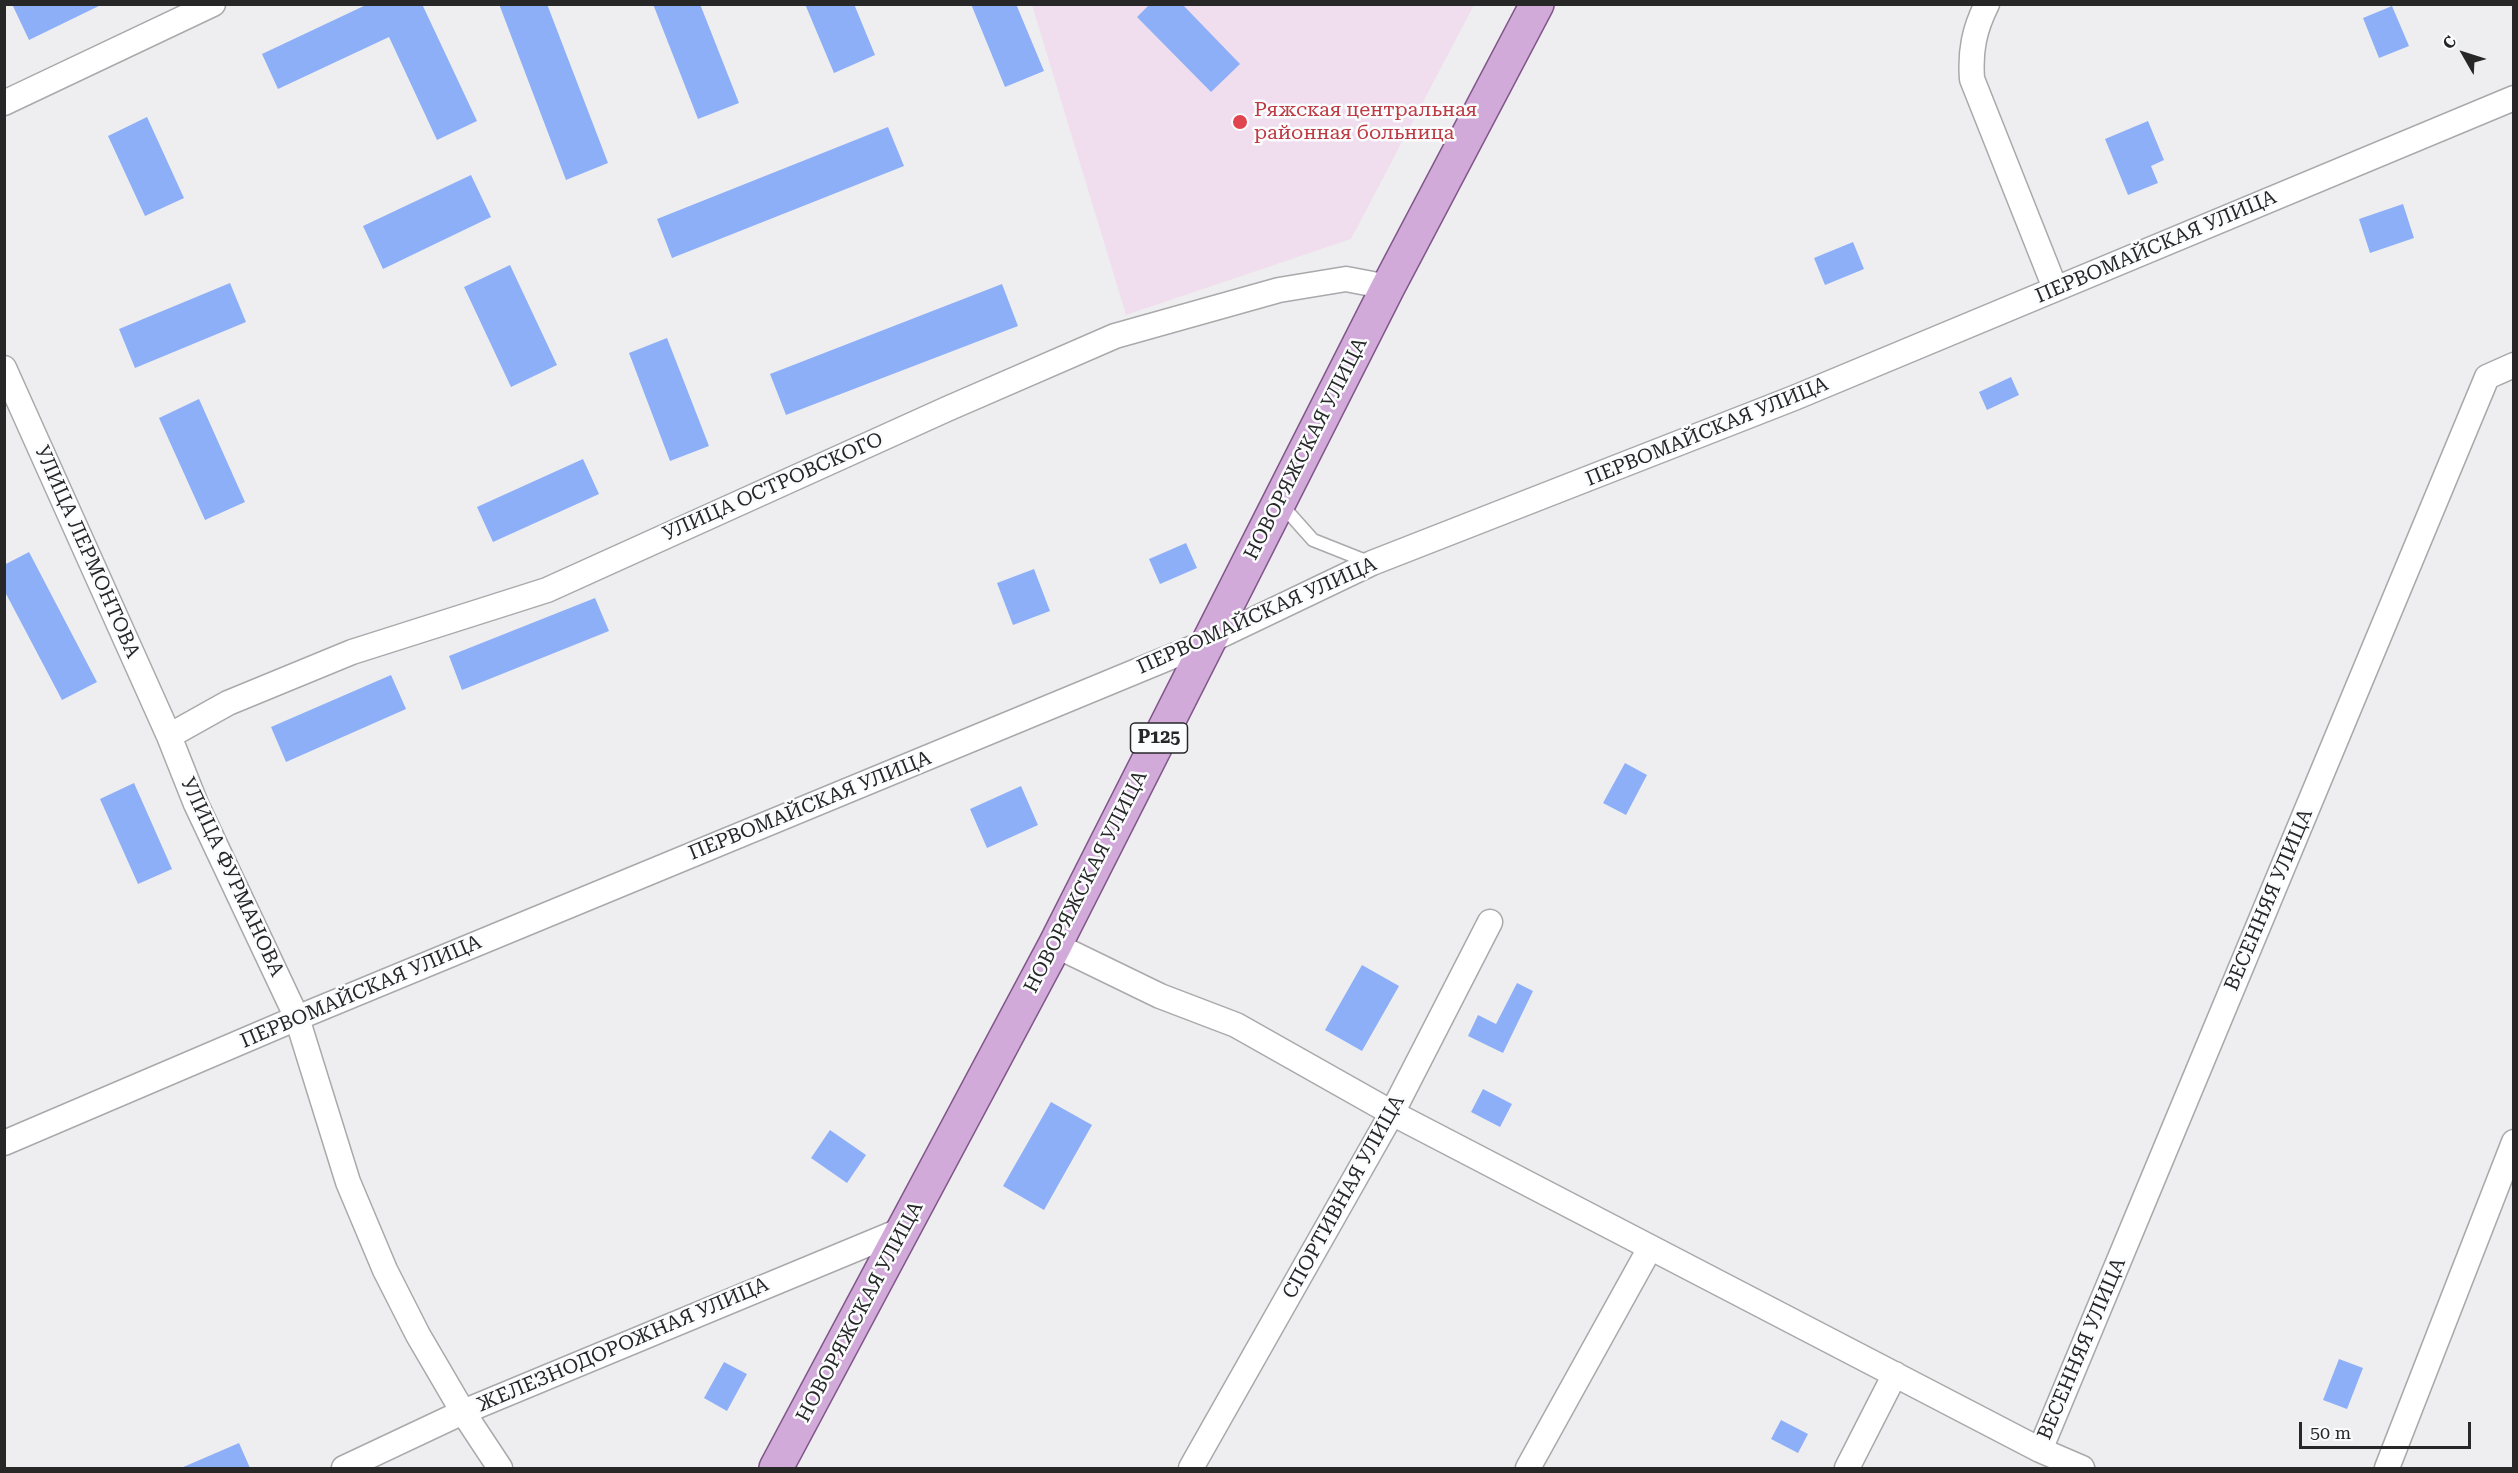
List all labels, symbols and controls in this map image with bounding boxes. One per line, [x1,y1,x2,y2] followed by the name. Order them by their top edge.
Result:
[2434,24,2494,84] north arrow
[2439,32,2461,53] text: С
[1254,98,1477,145] place label: Ряжская центральная районная больница
[1231,113,1249,131] marker: Ряжская центральная районная больница
[2032,185,2280,309] street label: ПЕРВОМАЙСКАЯ УЛИЦА
[1239,334,1373,564] street label: НОВОРЯЖСКАЯ УЛИЦА
[1582,372,1832,492] street label: ПЕРВОМАЙСКАЯ УЛИЦА
[659,428,887,546] street label: УЛИЦА ОСТРОВСКОГО
[29,442,145,662] street label: УЛИЦА ЛЕРМОНТОВА
[1134,552,1380,680] street label: ПЕРВОМАЙСКАЯ УЛИЦА
[1130,723,1188,753] road number: Р125
[685,746,935,866] street label: ПЕРВОМАЙСКАЯ УЛИЦА
[1019,767,1153,997] street label: НОВОРЯЖСКАЯ УЛИЦА
[175,774,289,980] street label: УЛИЦА ФУРМАНОВА
[2220,805,2318,995] street label: ВЕСЕННЯЯ УЛИЦА
[237,930,485,1054] street label: ПЕРВОМАЙСКАЯ УЛИЦА
[1278,1091,1410,1303] street label: СПОРТИВНАЯ УЛИЦА
[792,1198,928,1426] street label: НОВОРЯЖСКАЯ УЛИЦА
[2033,1254,2131,1444] street label: ВЕСЕННЯЯ УЛИЦА
[474,1273,772,1417] street label: ЖЕЛЕЗНОДОРОЖНАЯ УЛИЦА
[2302,1410,2474,1448] scale bar
[2310,1422,2351,1443] text: 50 m

